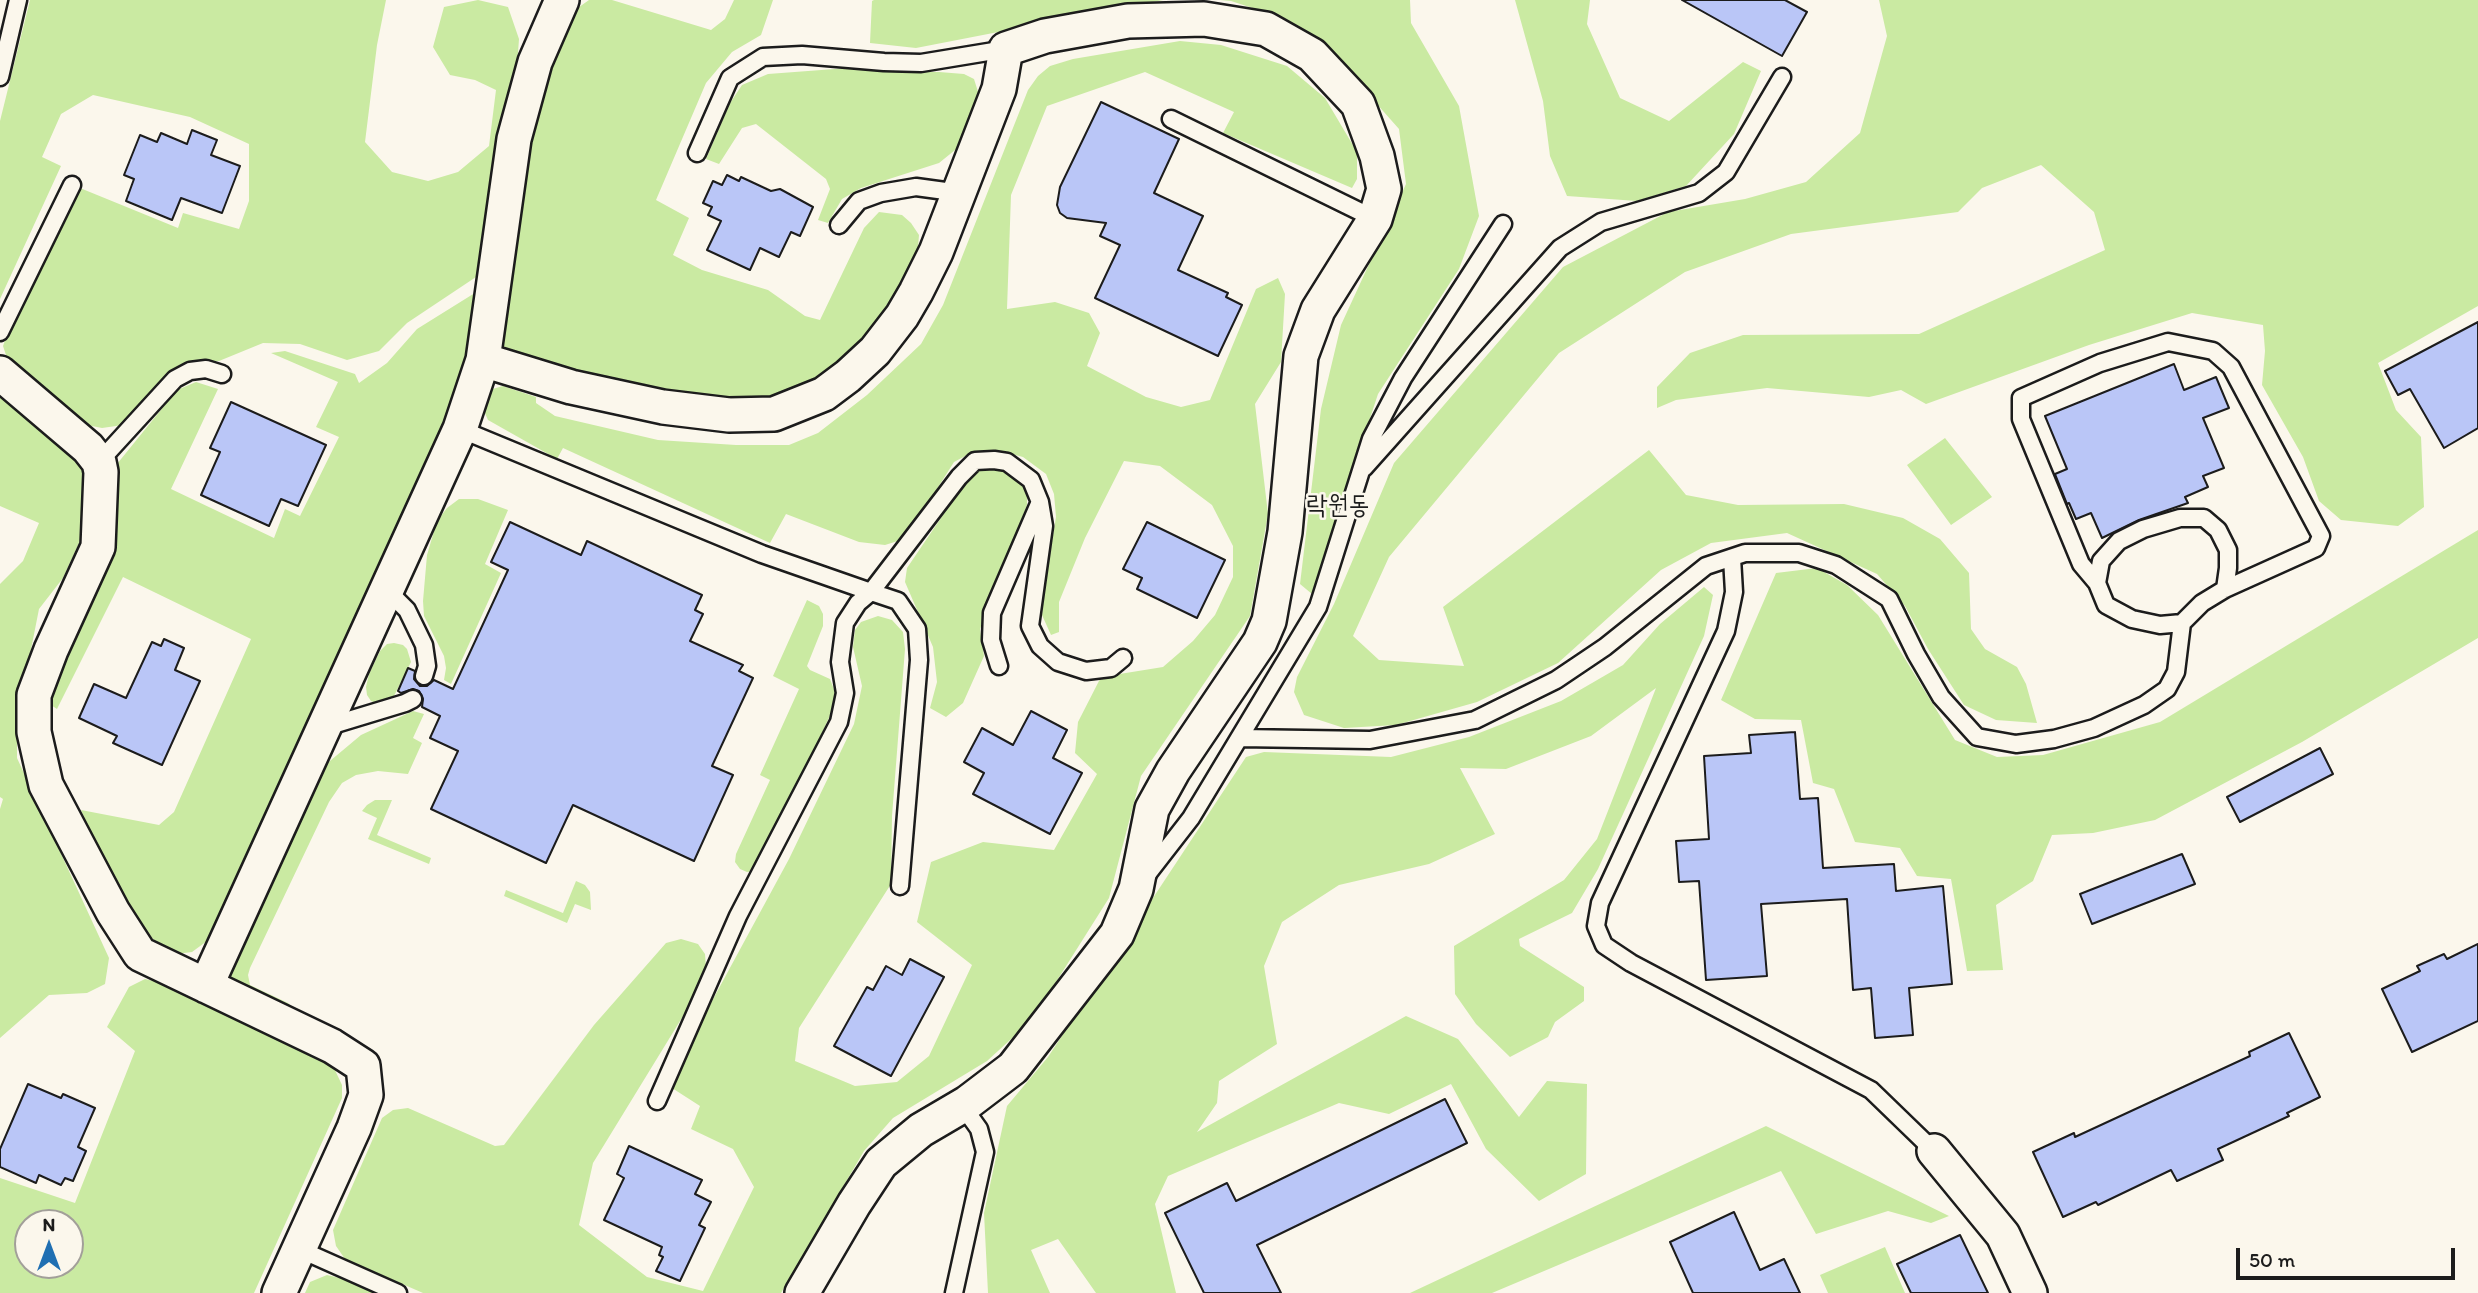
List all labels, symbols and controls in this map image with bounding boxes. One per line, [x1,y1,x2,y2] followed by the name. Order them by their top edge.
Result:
[1307,490,1369,522] district label: 락원동
[14,1209,84,1279] north arrow
[43,1213,55,1236] text: N
[2240,1234,2459,1278] scale bar
[2249,1247,2295,1272] text: 50 m

